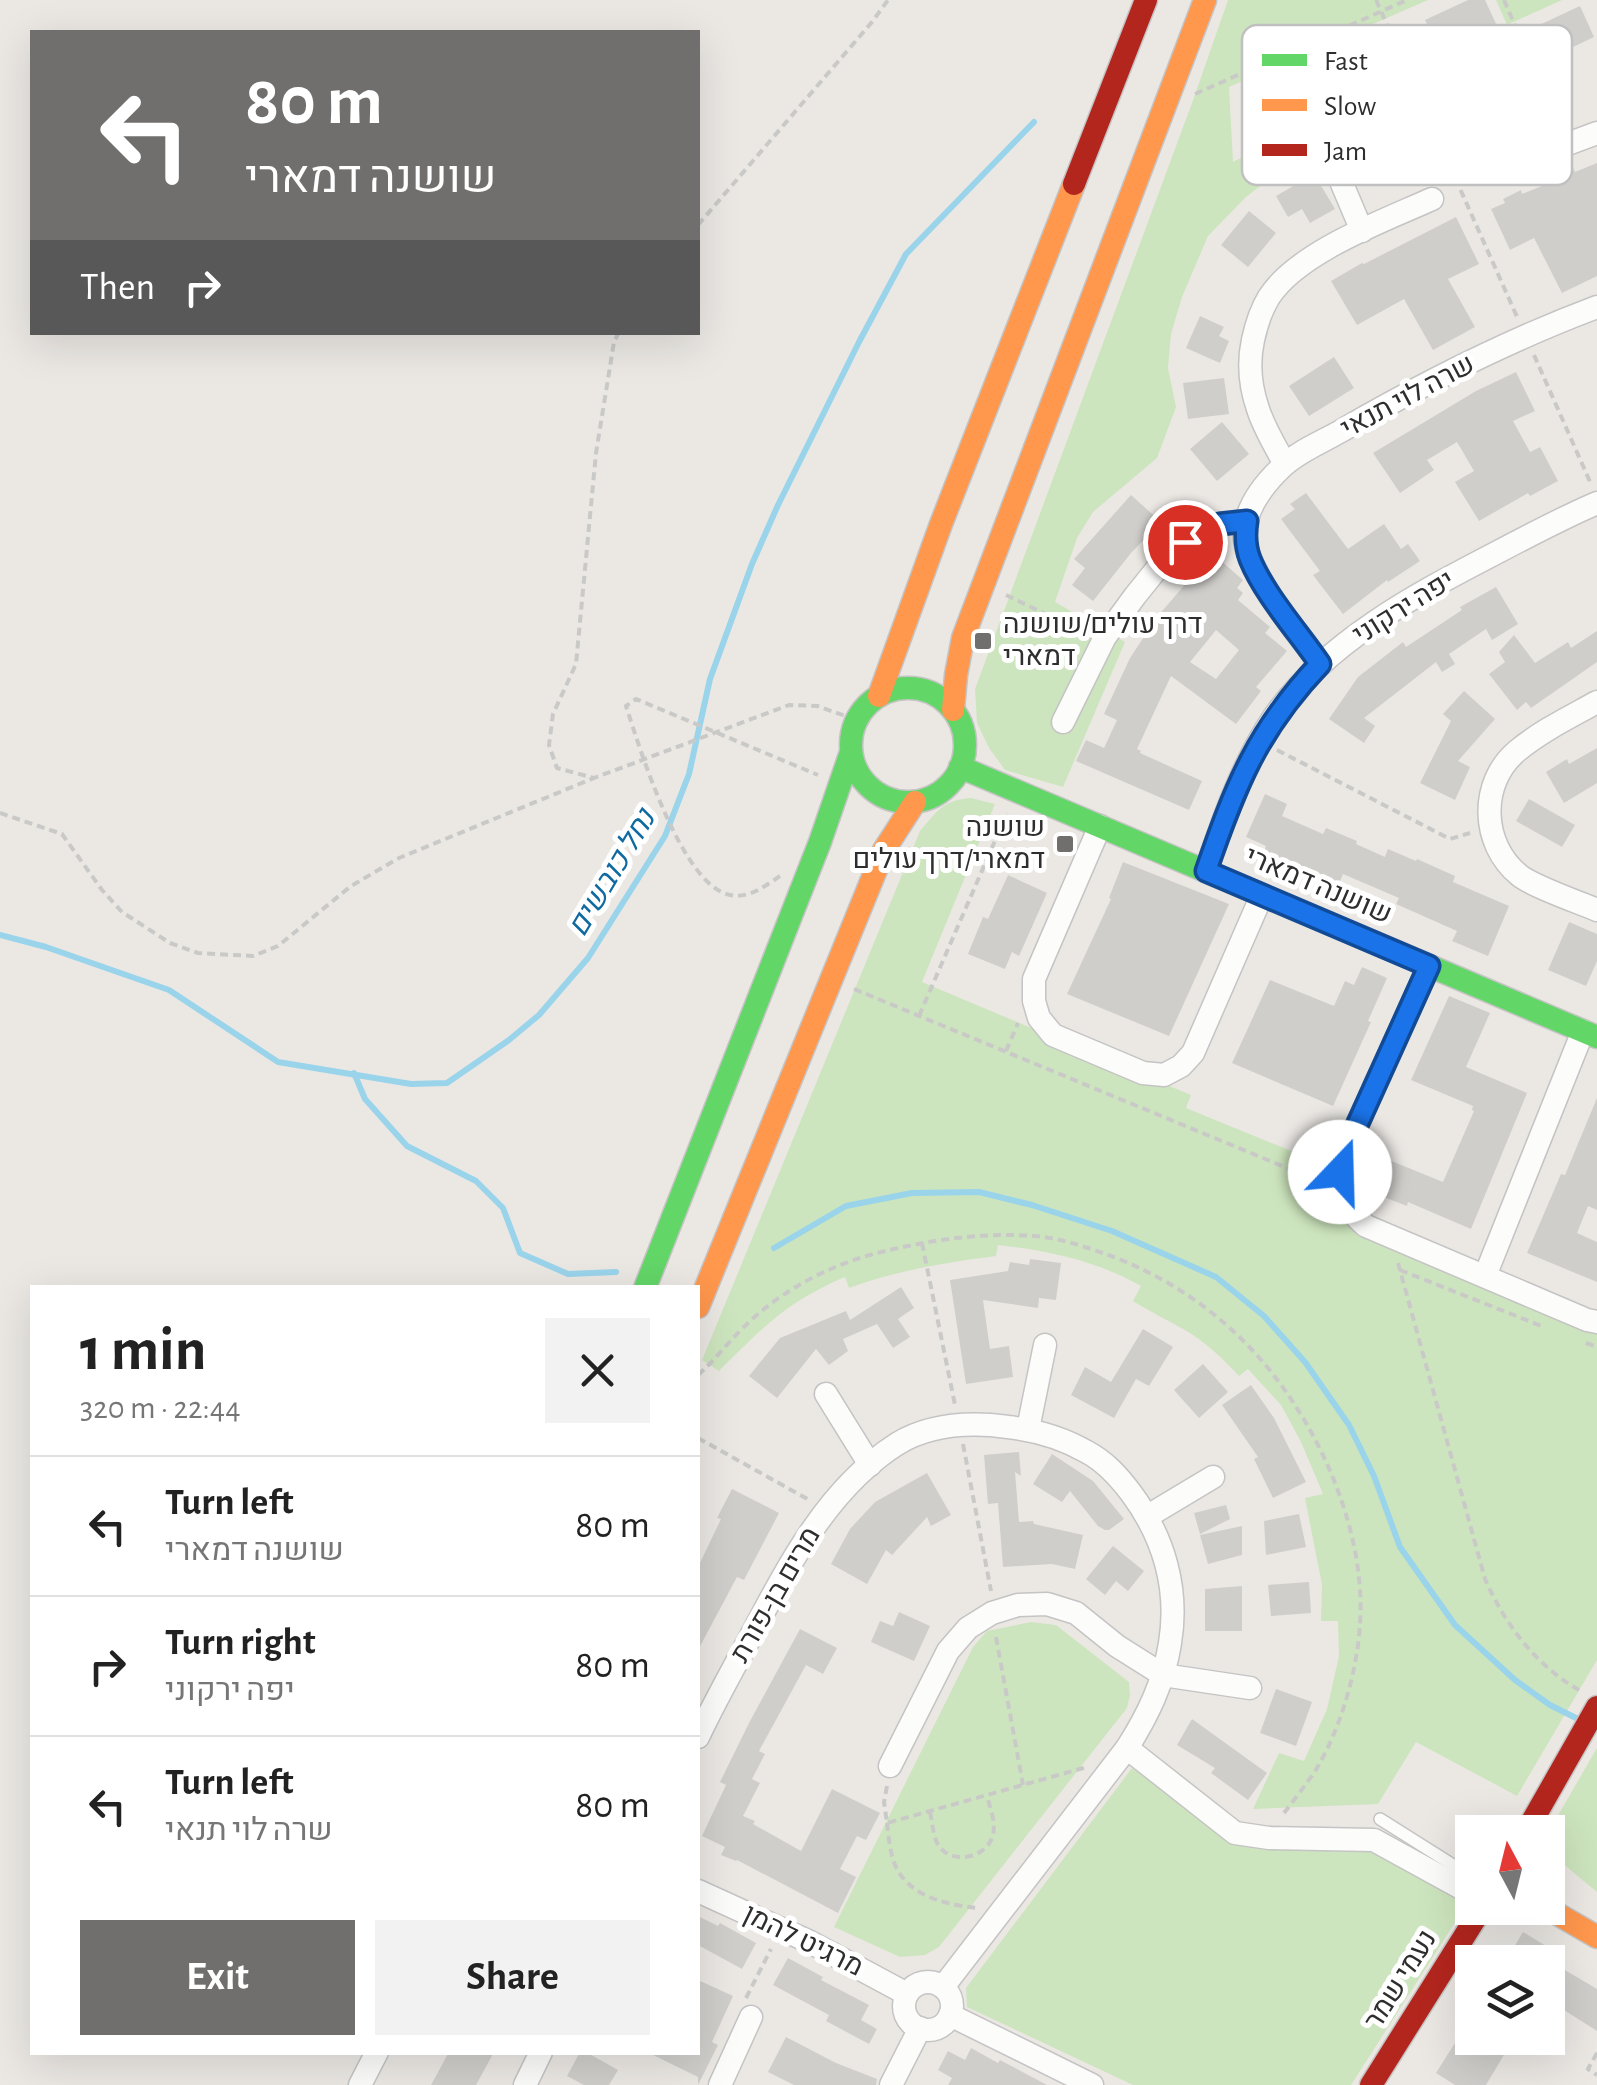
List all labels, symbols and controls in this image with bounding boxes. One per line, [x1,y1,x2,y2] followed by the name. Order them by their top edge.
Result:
[1242,25,1572,185] legend
[1324,48,1368,76] text: Fast
[245,67,383,137] text: 80 m
[80,70,210,200] icon: left
[1324,93,1376,121] text: Slow
[1324,138,1367,166] text: Jam
[245,156,496,201] text: שושנה דמארי
[175,260,230,315] icon: right
[80,269,155,307] text: Then
[1337,350,1479,444] street label: שרה לוי תנאי
[1143,500,1228,585] pin
[1158,515,1213,570] icon: arrive
[1348,566,1460,650] street label: יפה ירקוני
[1003,611,1202,671] place label: דרך עולים/שושנה דמארי
[972,630,994,652] marker: דרך עולים/שושנה דמארי
[563,803,662,941] water label: נחל כובשים
[853,814,1045,874] place label: שושנה דמארי/דרך עולים
[1054,833,1076,855] marker: שושנה דמארי/דרך עולים
[1241,843,1395,929] street label: שושנה דמארי
[1288,1120,1392,1224] position arrow
[545,1318,650,1423] button: close
[80,1321,206,1381] text: 1 min
[80,1392,241,1424] text: 320 m · 22:44
[165,1484,293,1522] text: Turn left
[80,1499,135,1554] icon: left
[575,1507,650,1545] text: 80 m
[726,1523,826,1667] street label: מרים בן-פורת
[165,1534,344,1566] text: שושנה דמארי
[165,1624,315,1662] text: Turn right
[80,1639,135,1694] icon: right
[575,1647,650,1685] text: 80 m
[165,1674,295,1706] text: יפה ירקוני
[165,1764,293,1802] text: Turn left
[80,1779,135,1834] icon: left
[575,1787,650,1825] text: 80 m
[165,1814,333,1846] text: שרה לוי תנאי
[1455,1815,1565,1925] north arrow
[1455,1815,1565,2055] map controls
[739,1900,867,1982] street label: מרגיט להמן
[80,1920,355,2035] button: Exit
[375,1920,650,2035] button: Share
[1360,1926,1442,2034] street label: נעמי שמר
[1455,1945,1565,2055] button: layers

